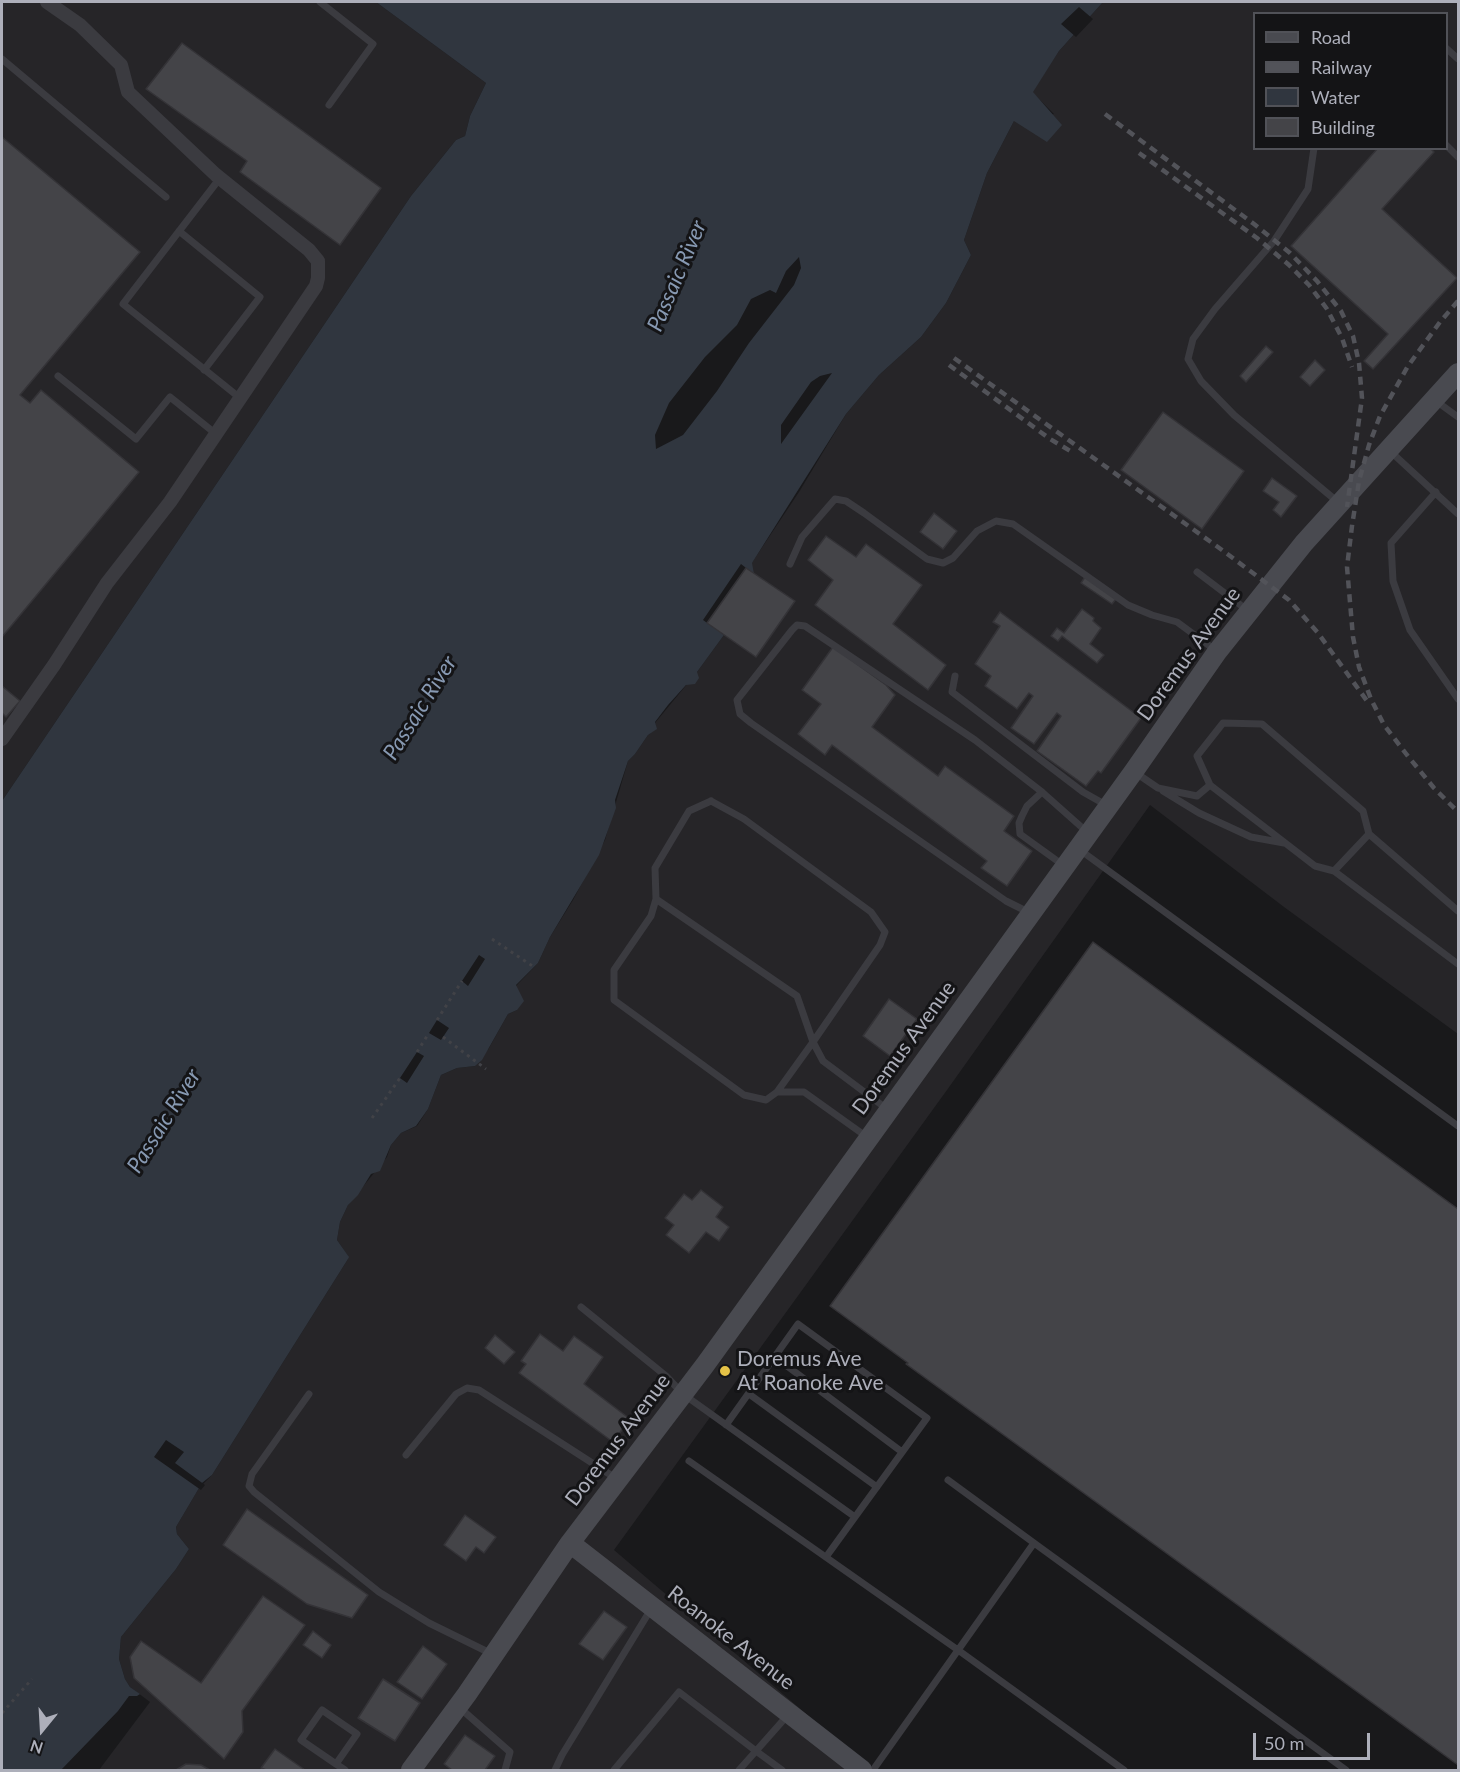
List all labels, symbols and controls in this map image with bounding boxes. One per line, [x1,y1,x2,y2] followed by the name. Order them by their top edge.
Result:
[1253,12,1448,150] legend
[1311,26,1351,48] text: Road
[1311,56,1372,78] text: Railway
[1311,86,1360,108] text: Water
[1311,116,1375,138] text: Building
[642,217,712,335] water label: Passaic River
[1132,582,1246,726] street label: Doremus Avenue
[378,651,462,765] water label: Passaic River
[847,976,961,1120] street label: Doremus Avenue
[122,1064,206,1178] water label: Passaic River
[737,1346,883,1396] place label: Doremus Ave At Roanoke Ave
[718,1364,732,1378] marker: Doremus Ave At Roanoke Ave
[560,1369,676,1511] street label: Doremus Avenue
[662,1581,800,1695] street label: Roanoke Avenue
[12,1700,72,1760] north arrow
[1256,1721,1373,1759] scale bar
[1264,1732,1304,1754] text: 50 m
[27,1737,45,1759] text: N

